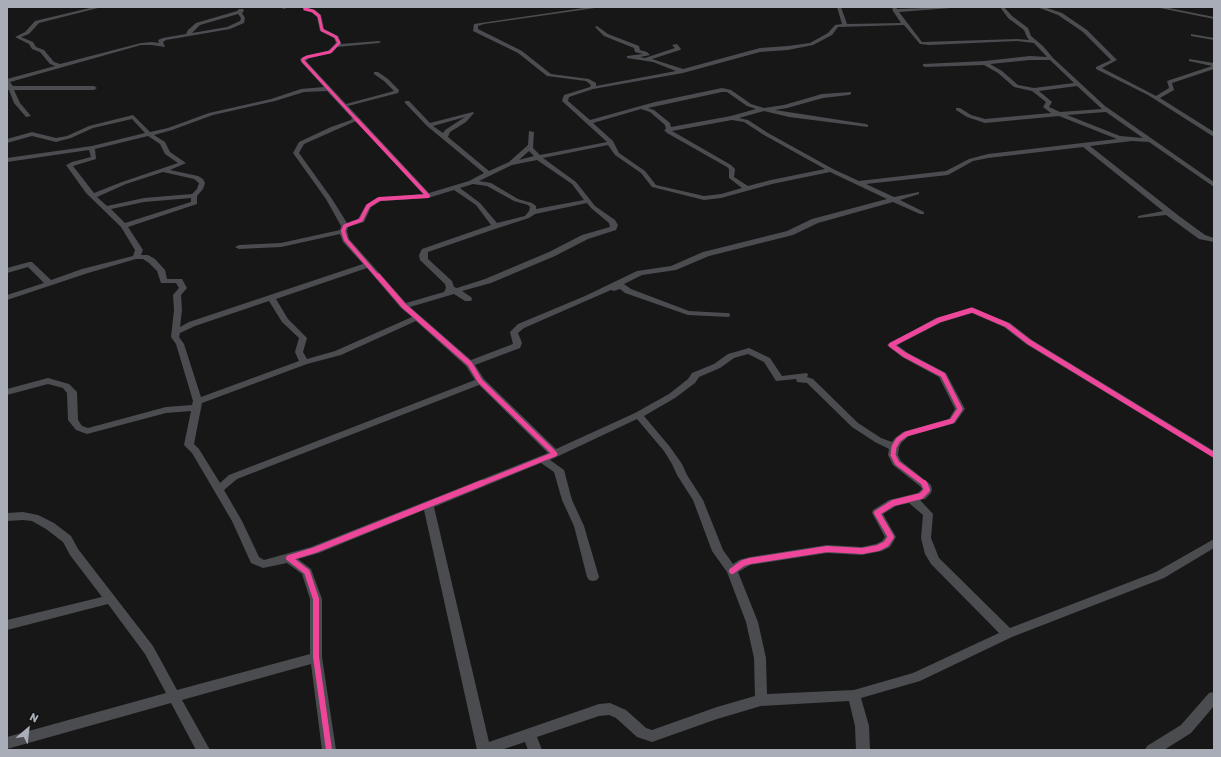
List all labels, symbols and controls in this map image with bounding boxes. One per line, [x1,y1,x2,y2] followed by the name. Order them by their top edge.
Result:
[8,709,48,749] north arrow
[27,710,40,726] text: N

